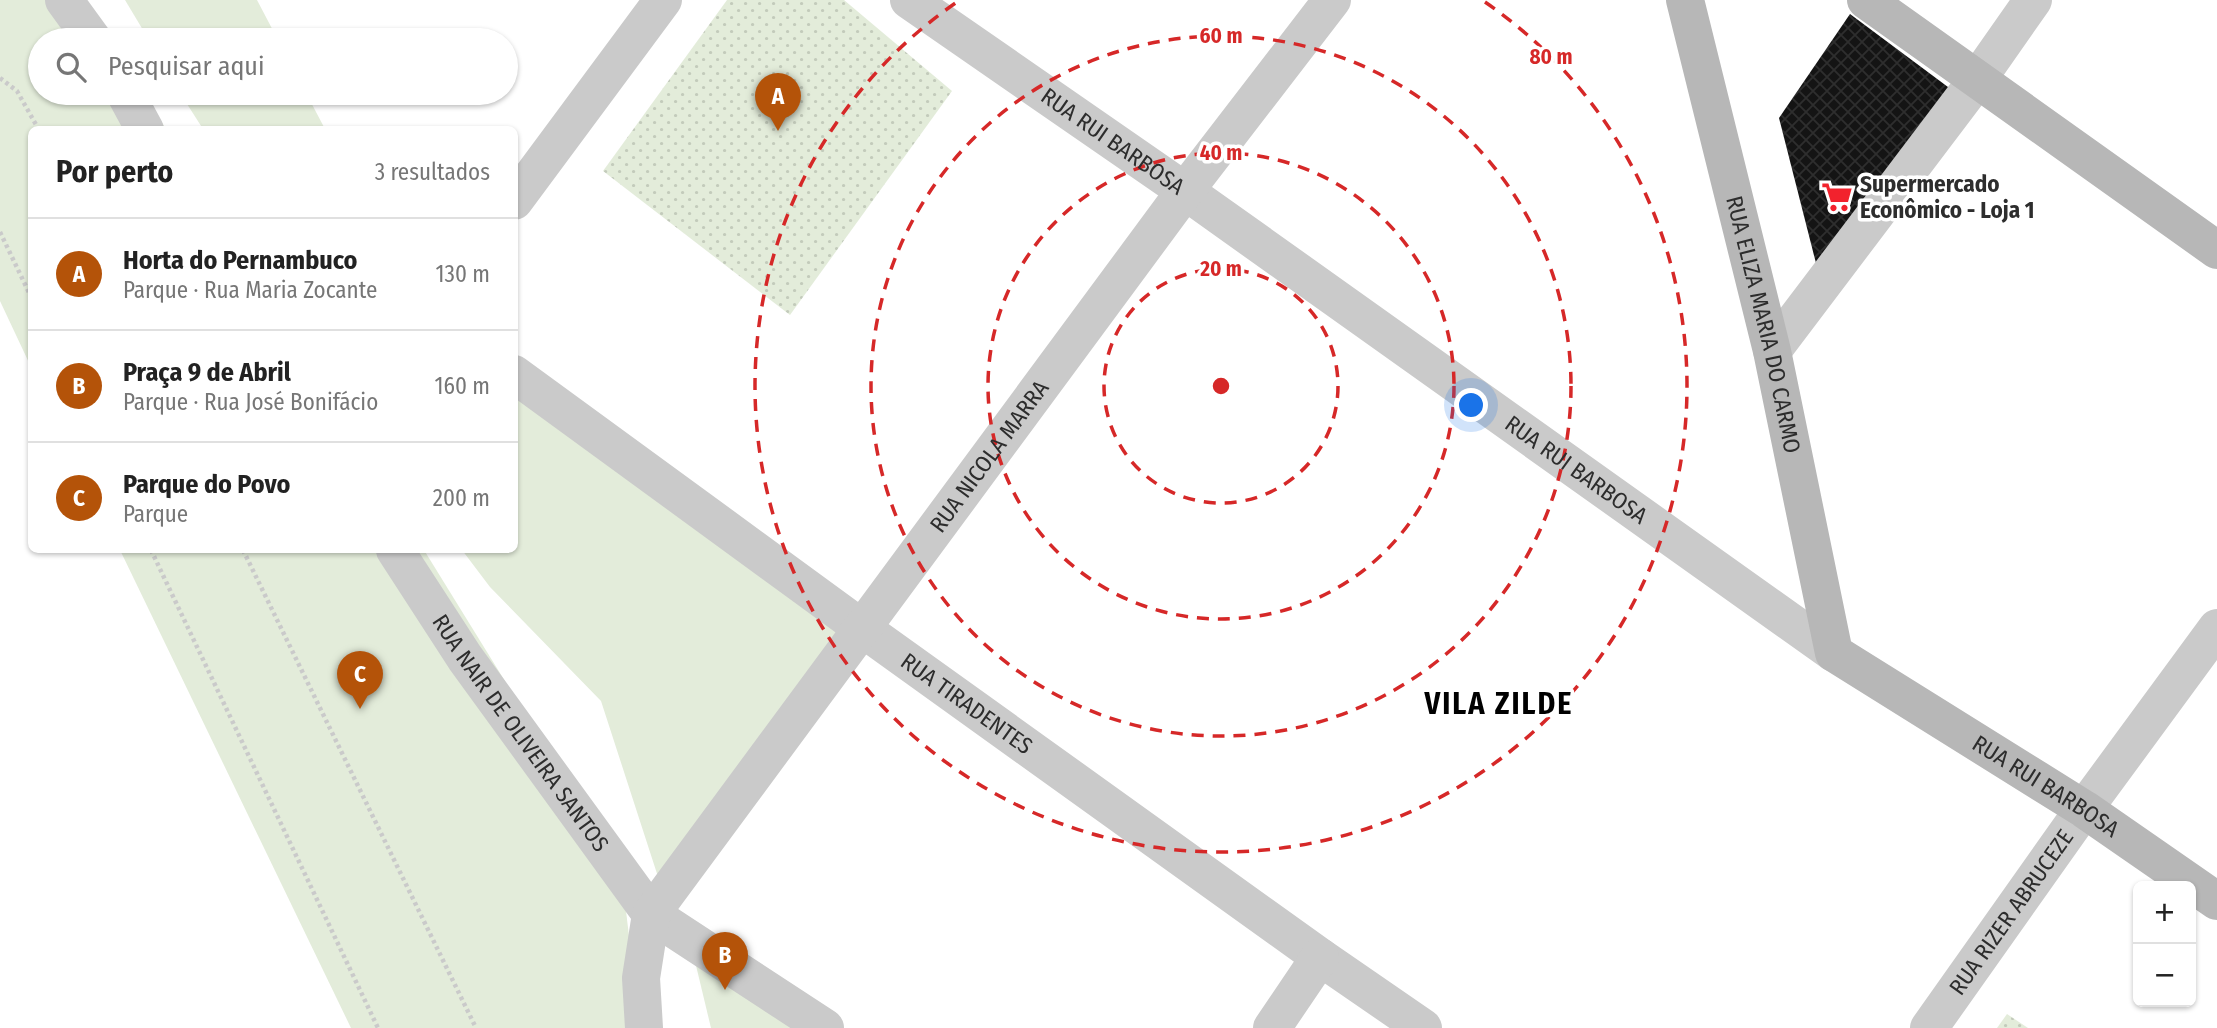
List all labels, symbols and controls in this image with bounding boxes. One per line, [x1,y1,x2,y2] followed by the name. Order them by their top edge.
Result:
[1200,23,1242,49] text: 60 m
[28,28,518,105] search box
[1530,44,1572,70] text: 80 m
[52,48,90,86] icon: search
[108,51,265,82] text: Pesquisar aqui
[755,73,801,131] pin: A
[1036,82,1190,200] street label: RUA RUI BARBOSA
[1200,140,1242,166] text: 40 m
[56,154,173,190] text: Por perto
[375,158,490,186] text: 3 resultados
[1860,170,2035,224] place label: Supermercado Econômico - Loja 1
[1820,180,1854,214] supermarket icon: Supermercado Econômico - Loja 1
[1720,193,1807,456] street label: RUA ELIZA MARIA DO CARMO
[123,245,358,276] text: Horta do Pernambuco
[1199,256,1242,282] text: 20 m
[73,260,85,288] text: A
[436,260,490,288] text: 130 m
[123,276,377,304] text: Parque · Rua Maria Zocante
[123,357,291,388] text: Praça 9 de Abril
[73,372,85,400] text: B
[435,372,490,400] text: 160 m
[1209,374,1233,398] centre of rings
[924,375,1055,538] street label: RUA NICOLA MARRA
[123,388,378,416] text: Parque · Rua José Bonifácio
[1454,388,1488,422] your location
[1500,409,1653,530] street label: RUA RUI BARBOSA
[123,469,290,500] text: Parque do Povo
[73,484,85,512] text: C
[433,484,490,512] text: 200 m
[123,500,188,528] text: Parque
[426,609,615,857] street label: RUA NAIR DE OLIVEIRA SANTOS
[896,647,1038,760] street label: RUA TIRADENTES
[337,651,383,709] pin: C
[1423,686,1574,722] district label: VILA ZILDE
[1967,729,2124,843] street label: RUA RUI BARBOSA
[1943,824,2079,1000] street label: RUA RIZER ABRUCEZE
[2133,881,2196,1007] map controls
[2133,881,2196,944] button: +
[702,932,748,990] pin: B
[2133,944,2196,1007] button: −

